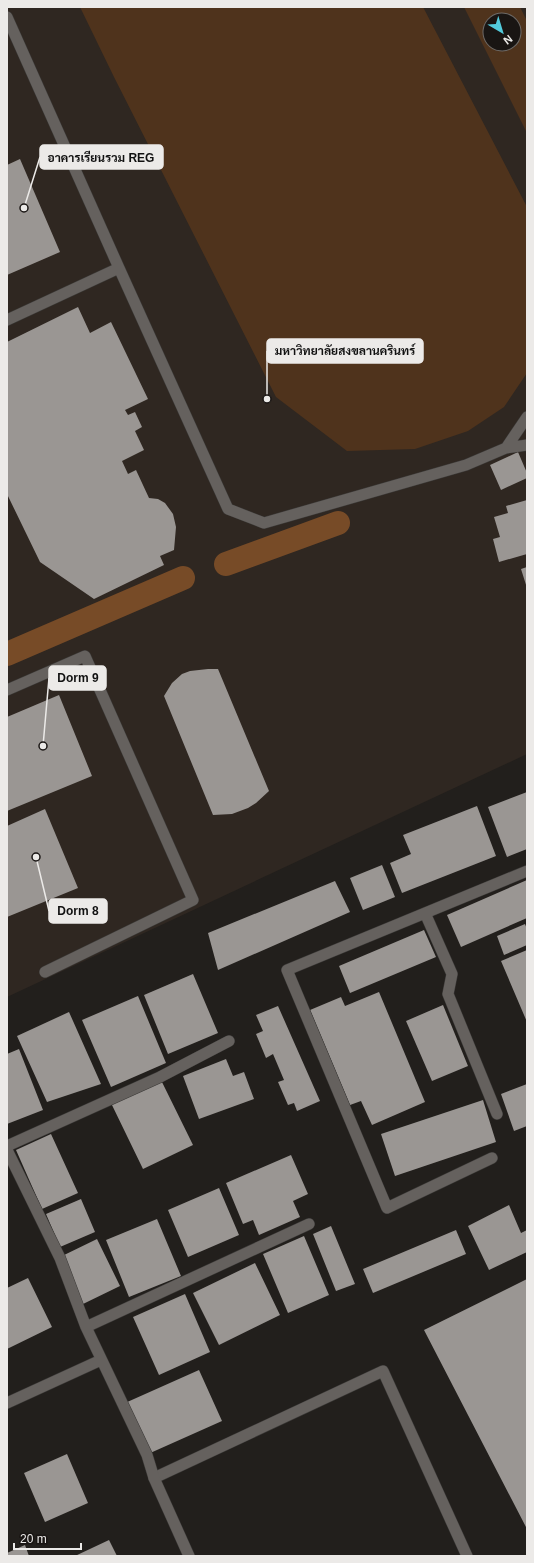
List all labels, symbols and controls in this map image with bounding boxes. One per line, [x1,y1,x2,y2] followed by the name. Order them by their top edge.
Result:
[482,12,522,52] north arrow
[501,33,515,47] text: N
[40,145,163,169] callout: อาคารเรียนรวม REG
[48,150,154,165] text: อาคารเรียนรวม REG
[267,339,423,363] callout: มหาวิทยาลัยสงขลานครินทร์
[275,343,416,358] text: มหาวิทยาลัยสงขลานครินทร์
[49,666,106,690] callout: Dorm 9
[57,671,99,685] text: Dorm 9
[49,899,107,923] callout: Dorm 8
[57,904,99,918] text: Dorm 8
[14,1525,81,1551] scale bar
[20,1532,47,1546] text: 20 m

